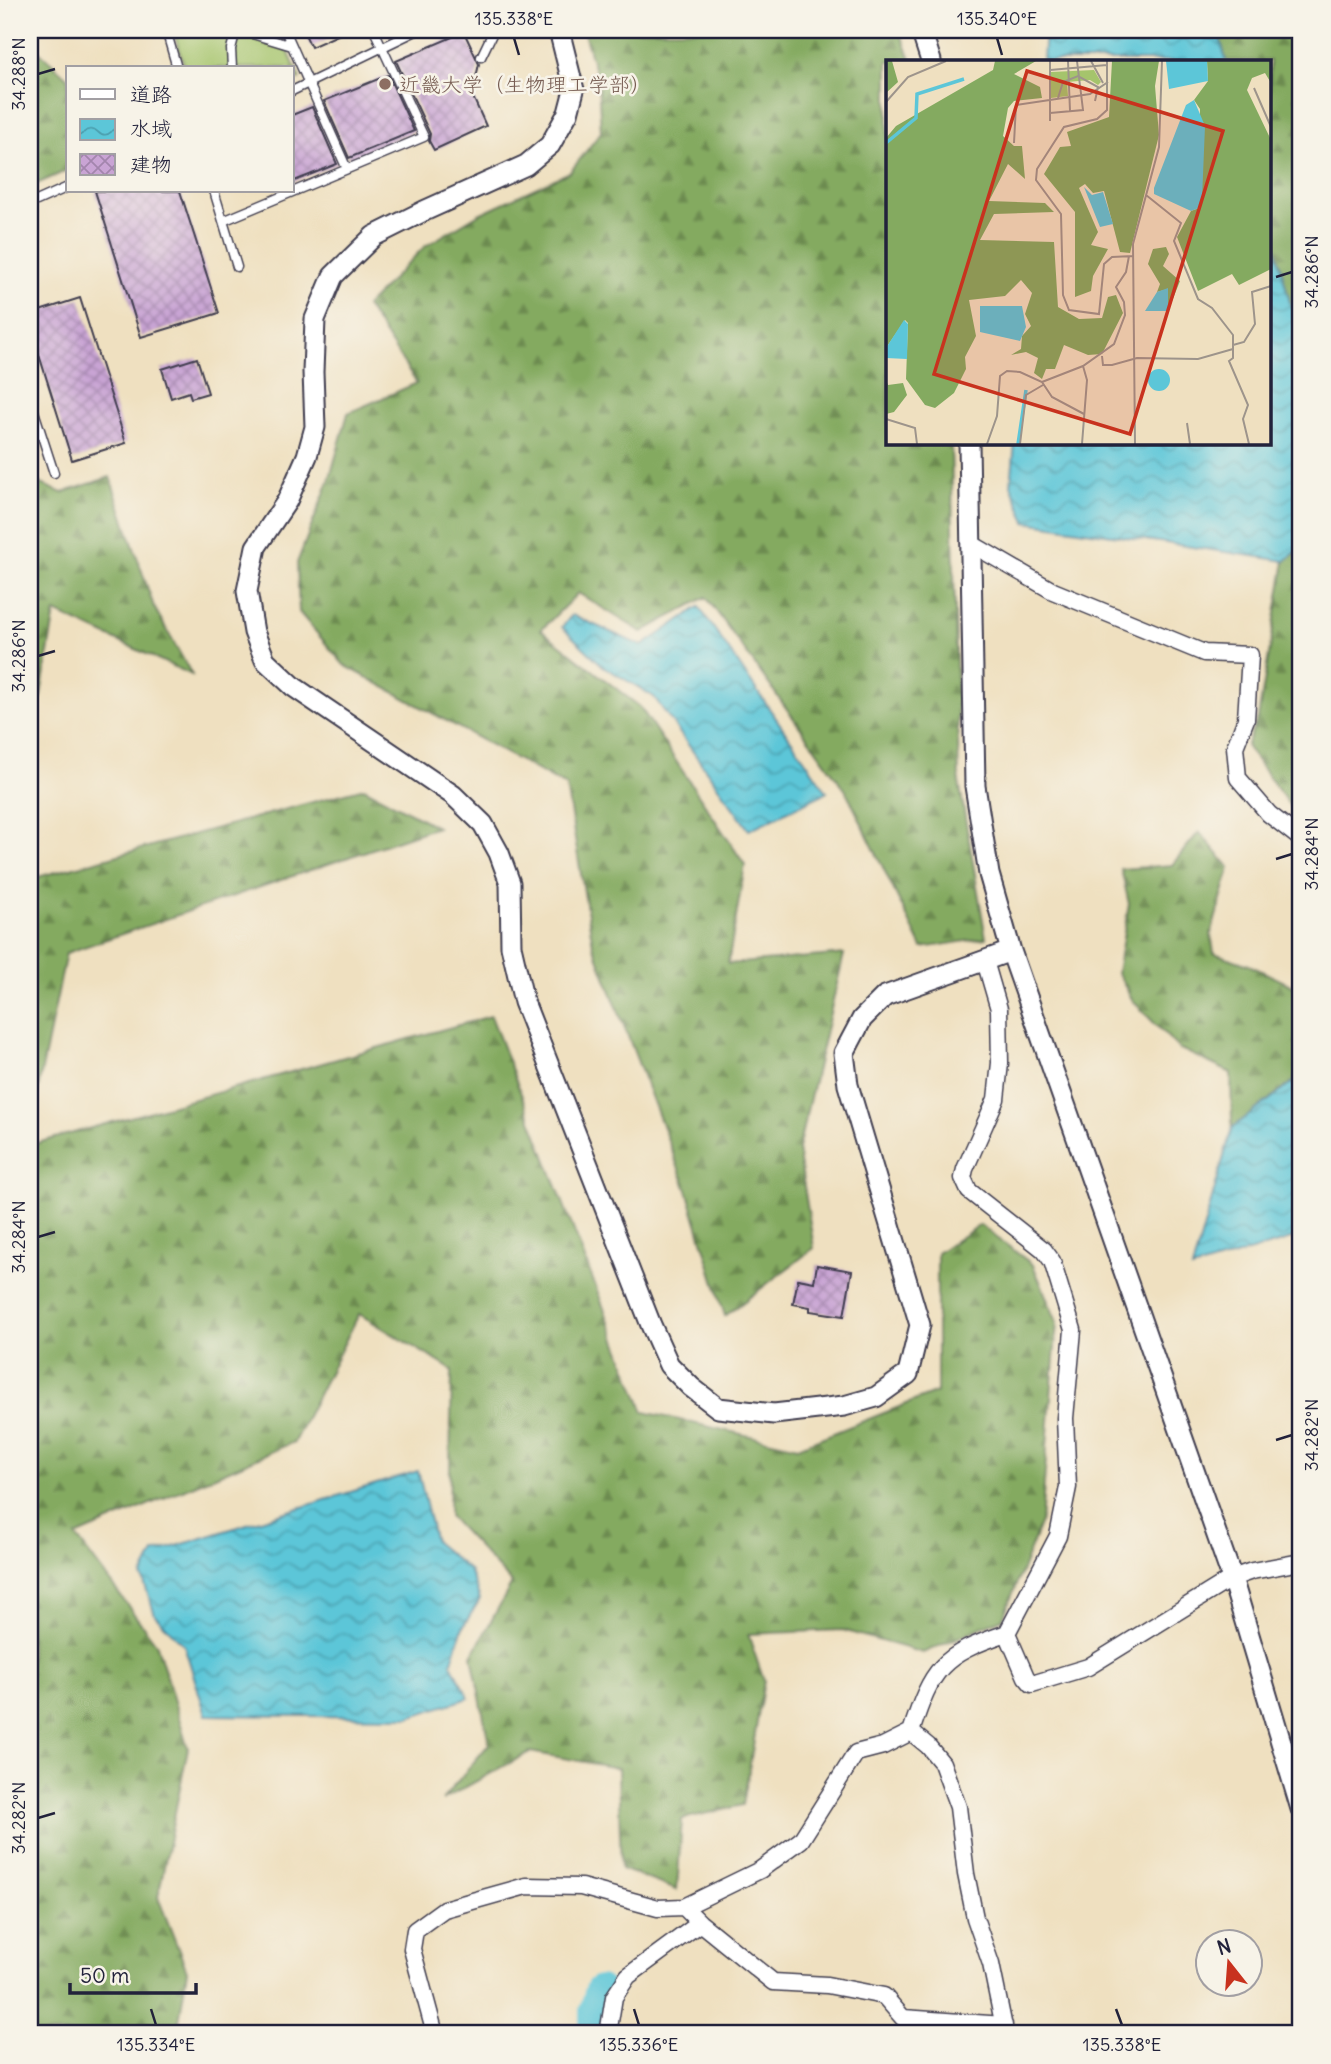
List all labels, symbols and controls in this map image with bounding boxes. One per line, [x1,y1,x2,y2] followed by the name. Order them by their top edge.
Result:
[475,7,553,30] text: 135.338°E
[957,7,1037,30] text: 135.340°E
[7,37,30,111] text: 34.288°N
[886,60,1272,444] inset map
[66,66,294,192] legend
[399,71,651,98] place label: 近畿大学（生物理工学部）
[377,76,393,92] marker: 近畿大学（生物理工学部）
[130,81,172,108] text: 道路
[130,115,172,142] text: 水域
[130,151,172,178] text: 建物
[1300,235,1323,309] text: 34.286°N
[7,619,30,693] text: 34.286°N
[1300,817,1323,891] text: 34.284°N
[7,1200,30,1274] text: 34.284°N
[1300,1399,1323,1471] text: 34.282°N
[7,1782,30,1854] text: 34.282°N
[1194,1927,1264,1997] north arrow
[1214,1933,1234,1960] text: N
[70,1952,196,1996] scale bar
[80,1962,129,1989] text: 50 m
[117,2033,195,2056] text: 135.334°E
[600,2033,678,2056] text: 135.336°E
[1083,2033,1161,2056] text: 135.338°E

